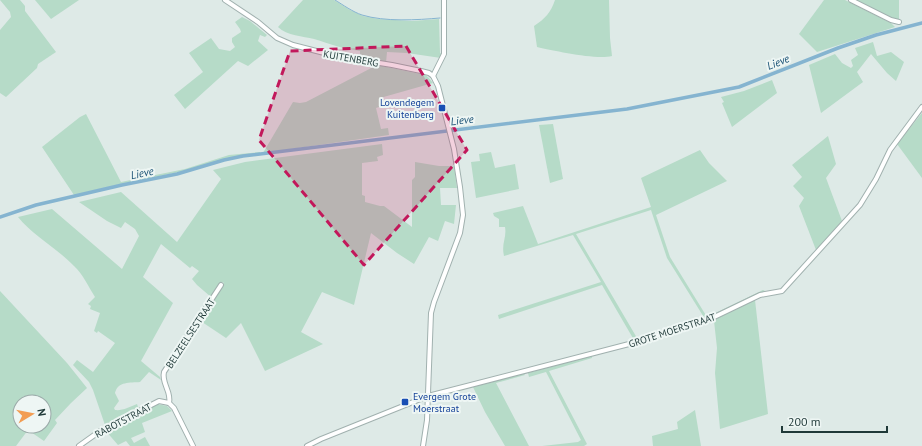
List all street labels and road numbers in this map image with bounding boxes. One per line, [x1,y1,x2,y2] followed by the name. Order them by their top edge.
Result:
[322,47,380,70] street label: KUITENBERG
[163,295,218,371] street label: BELZEELSESTRAAT
[627,310,718,351] street label: GROTE MOERSTRAAT
[93,400,154,441] street label: RABOTSTRAAT

